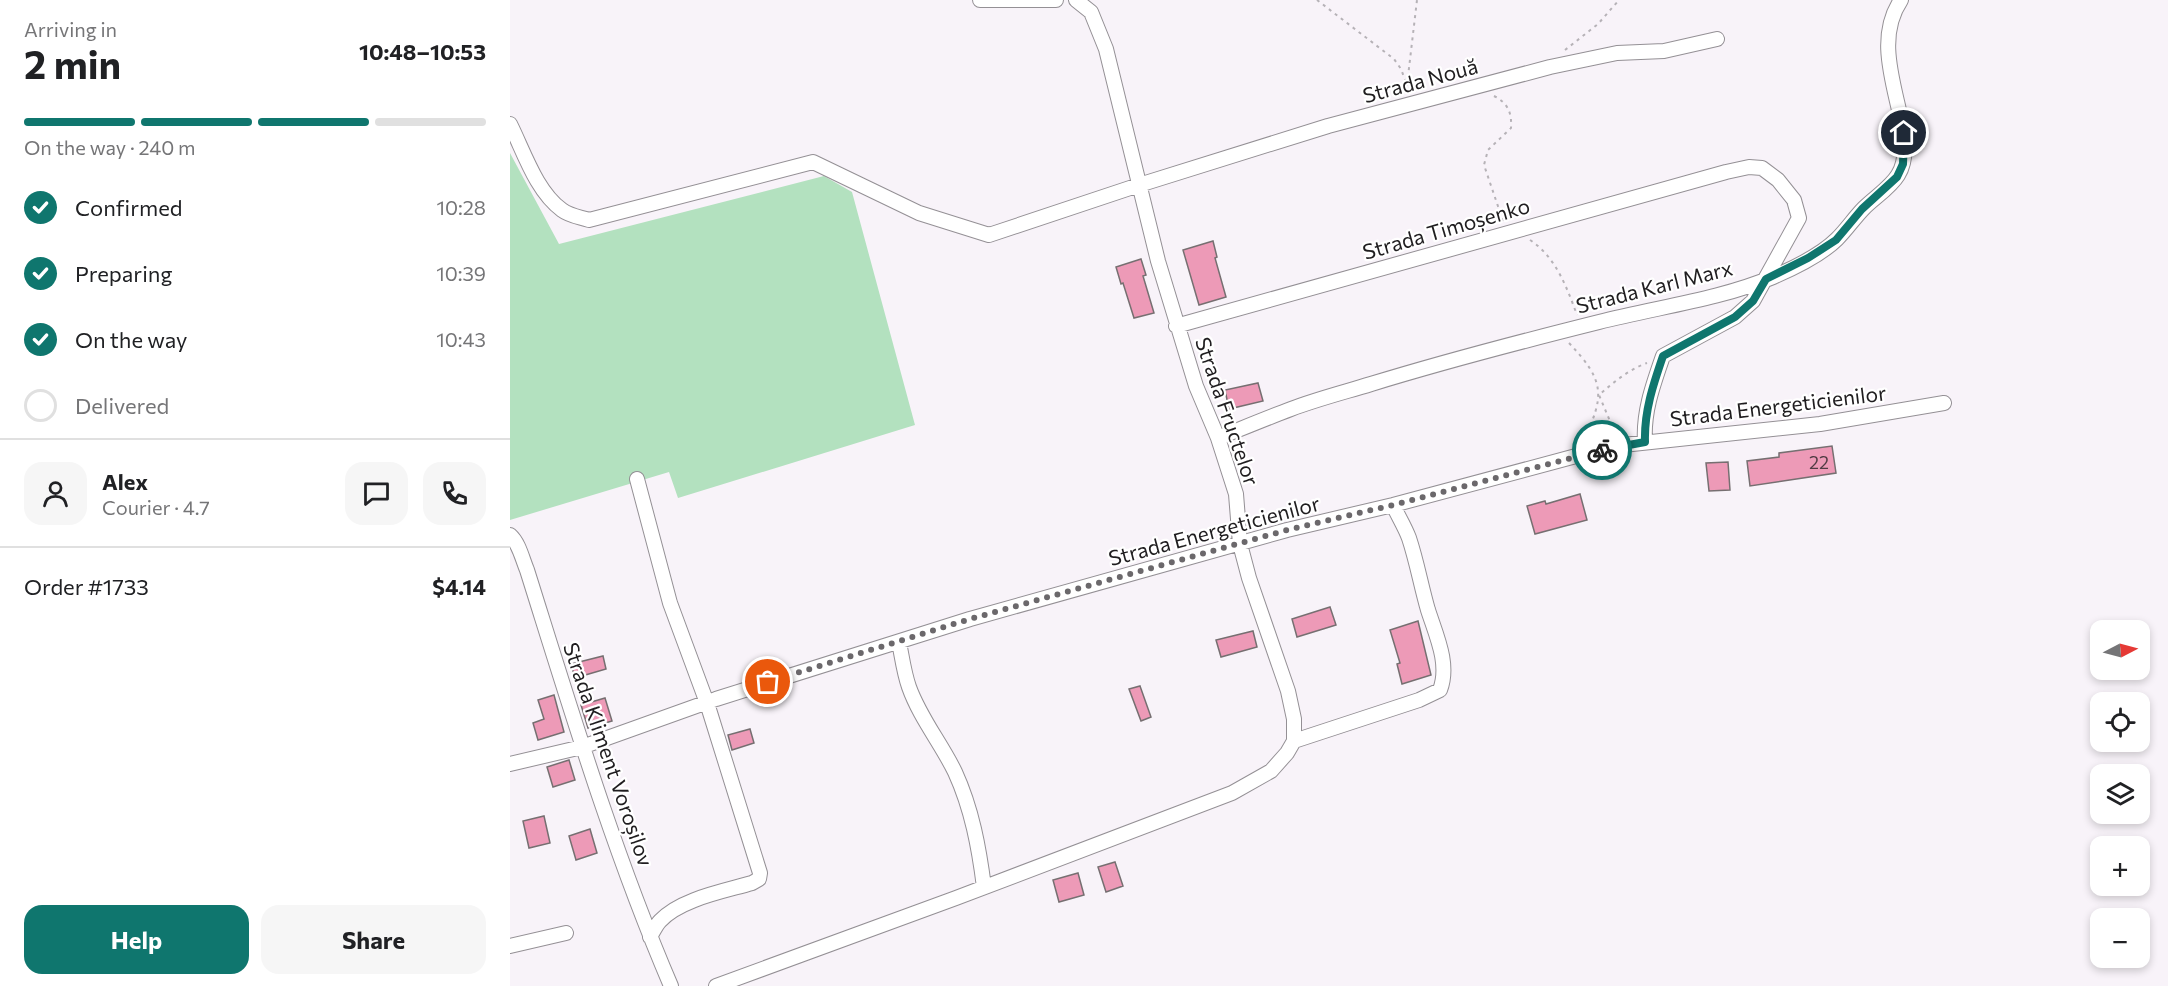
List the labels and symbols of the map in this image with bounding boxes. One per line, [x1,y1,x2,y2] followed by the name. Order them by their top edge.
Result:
[1360,53,1480,107] street label: Strada Nouă
[1878,107,1929,158] pin
[1360,192,1533,266] street label: Strada Timoșenko
[1573,254,1735,318] street label: Strada Karl Marx
[1191,334,1265,488] street label: Strada Fructelor
[1668,379,1888,431] street label: Strada Energeticienilor
[1572,420,1632,480] courier
[1809,451,1829,473] house number: 22
[1106,490,1322,570] street label: Strada Energeticienilor
[2090,620,2150,680] north arrow
[557,639,659,870] street label: Strada Kliment Voroșilov
[742,656,793,707] pin

